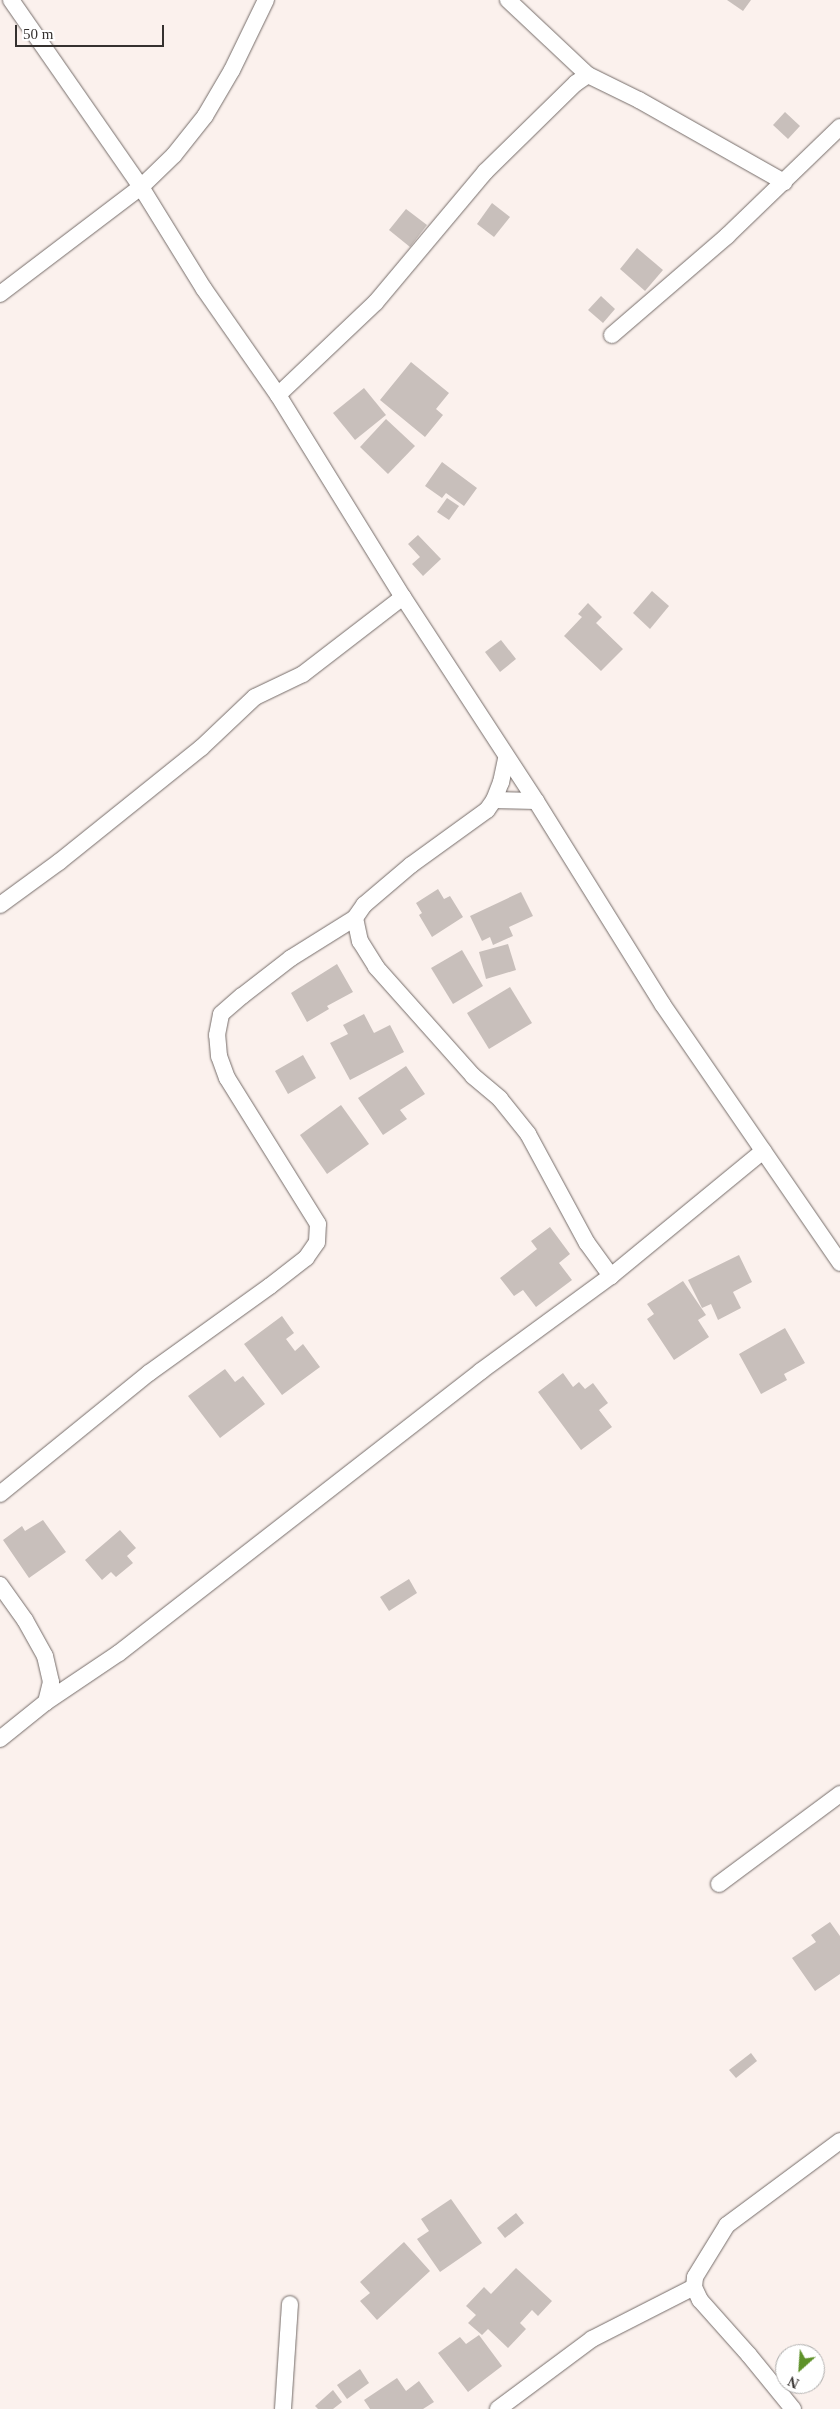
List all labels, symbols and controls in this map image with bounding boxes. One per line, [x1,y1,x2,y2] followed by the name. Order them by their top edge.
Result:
[18,15,166,47] scale bar
[23,26,53,42] text: 50 m
[775,2344,825,2394] north arrow
[786,2373,801,2391] text: N

